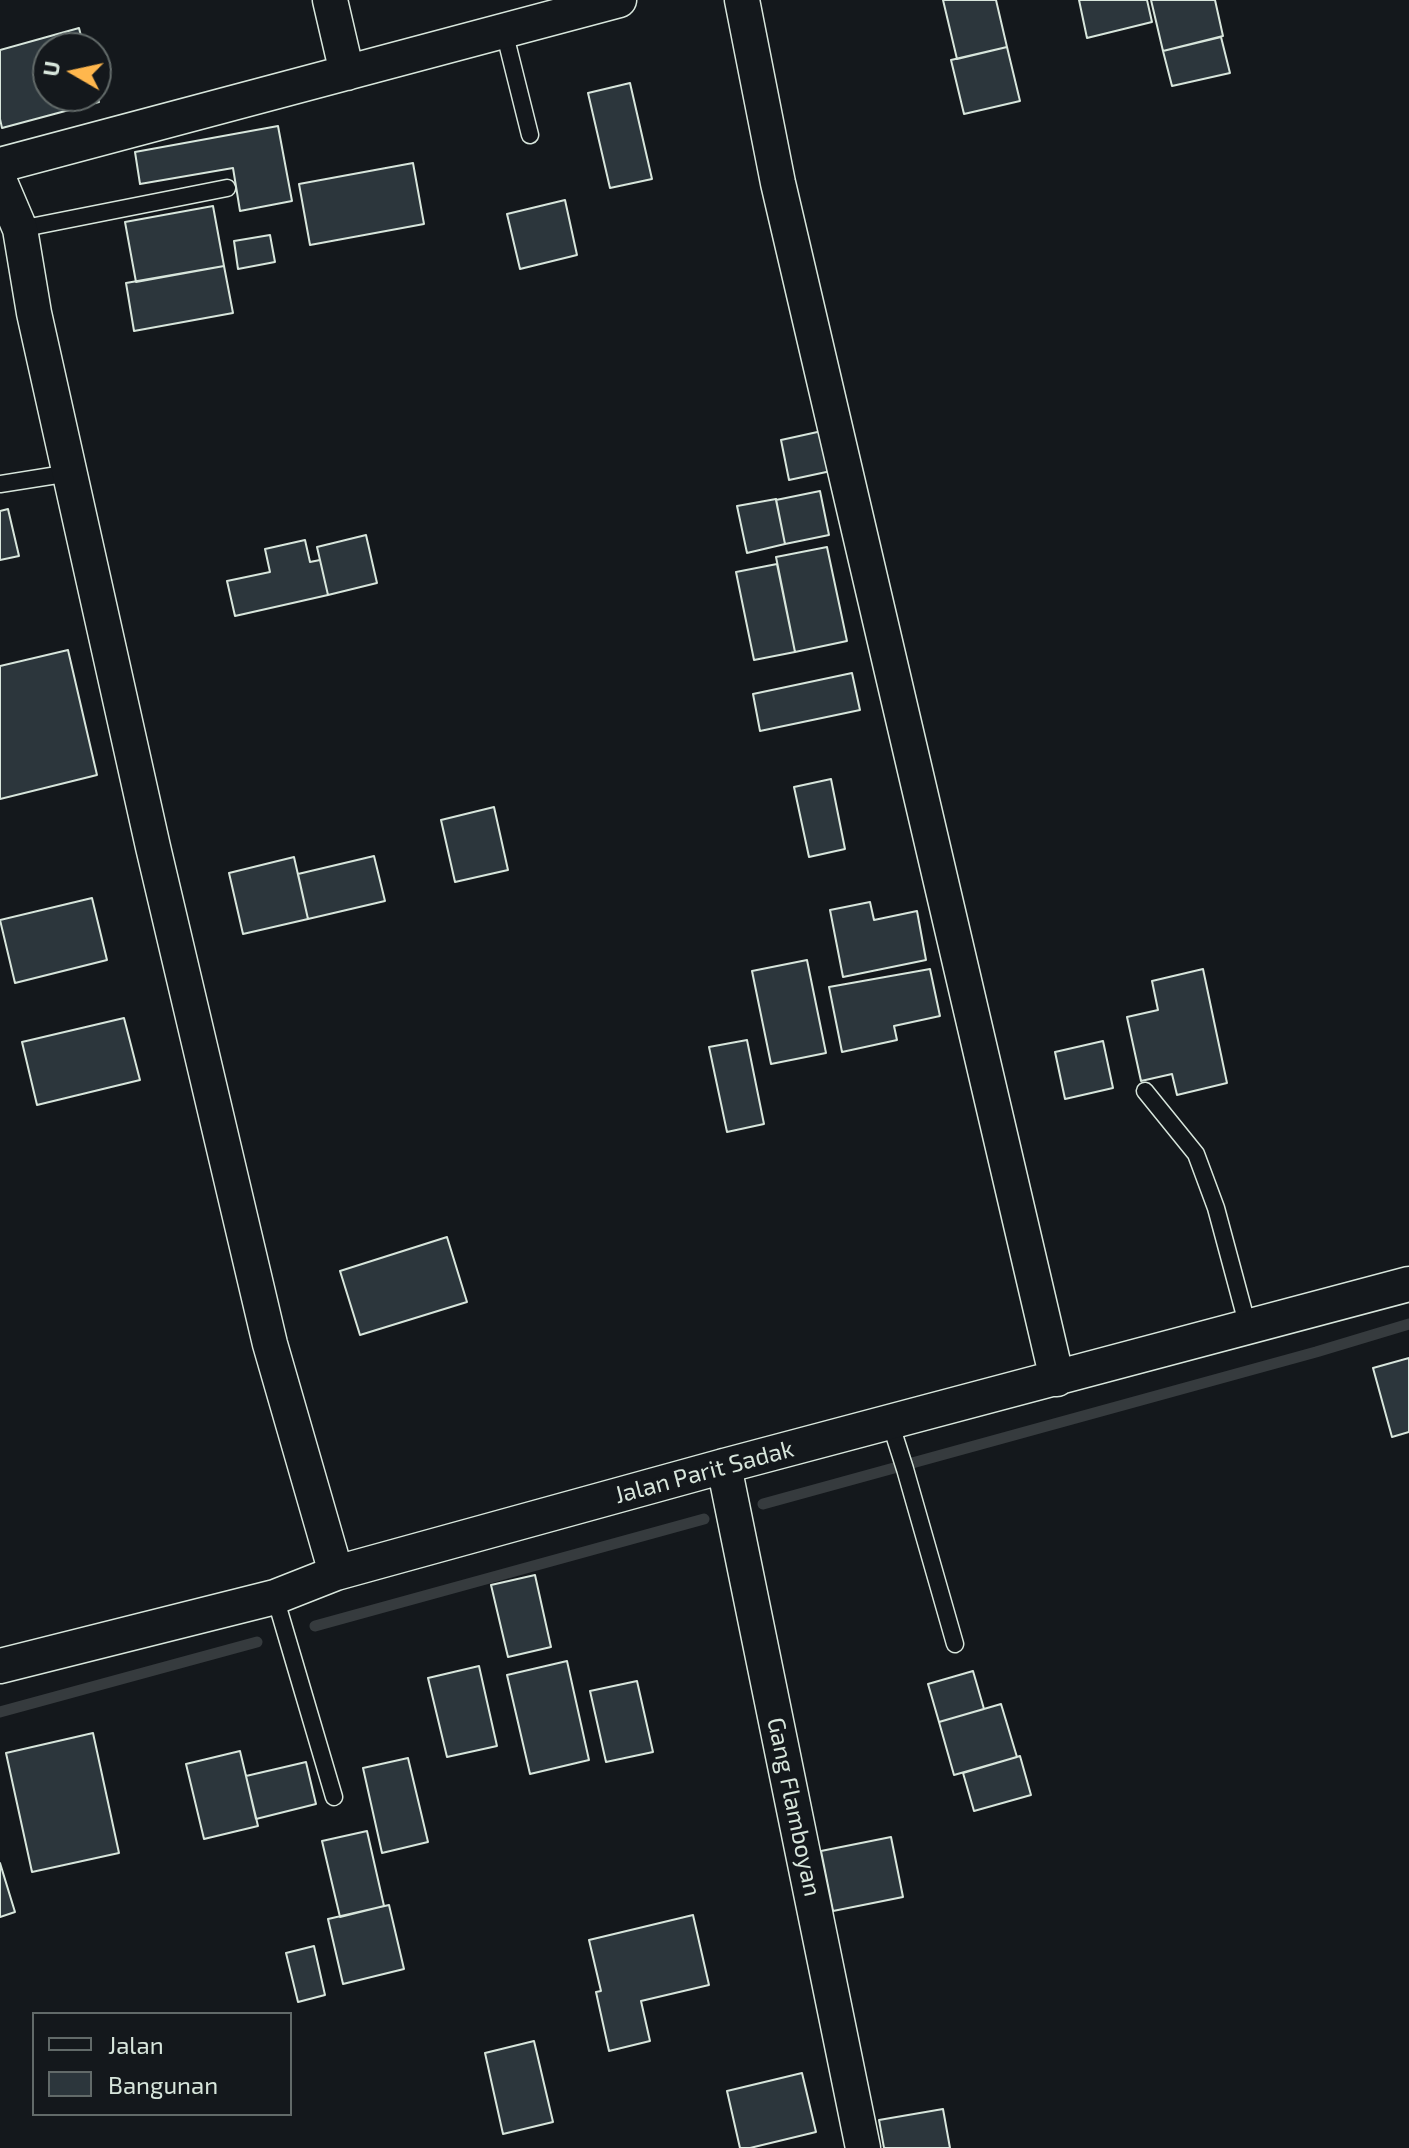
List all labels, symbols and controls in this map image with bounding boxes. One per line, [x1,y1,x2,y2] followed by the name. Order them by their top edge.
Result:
[32,32,112,112] north arrow
[36,59,64,78] text: U
[611,1434,797,1510] street label: Jalan Parit Sadak
[761,1715,827,1899] street label: Gang Flamboyan
[32,2012,292,2116] legend
[108,2030,164,2059] text: Jalan
[108,2070,218,2099] text: Bangunan

